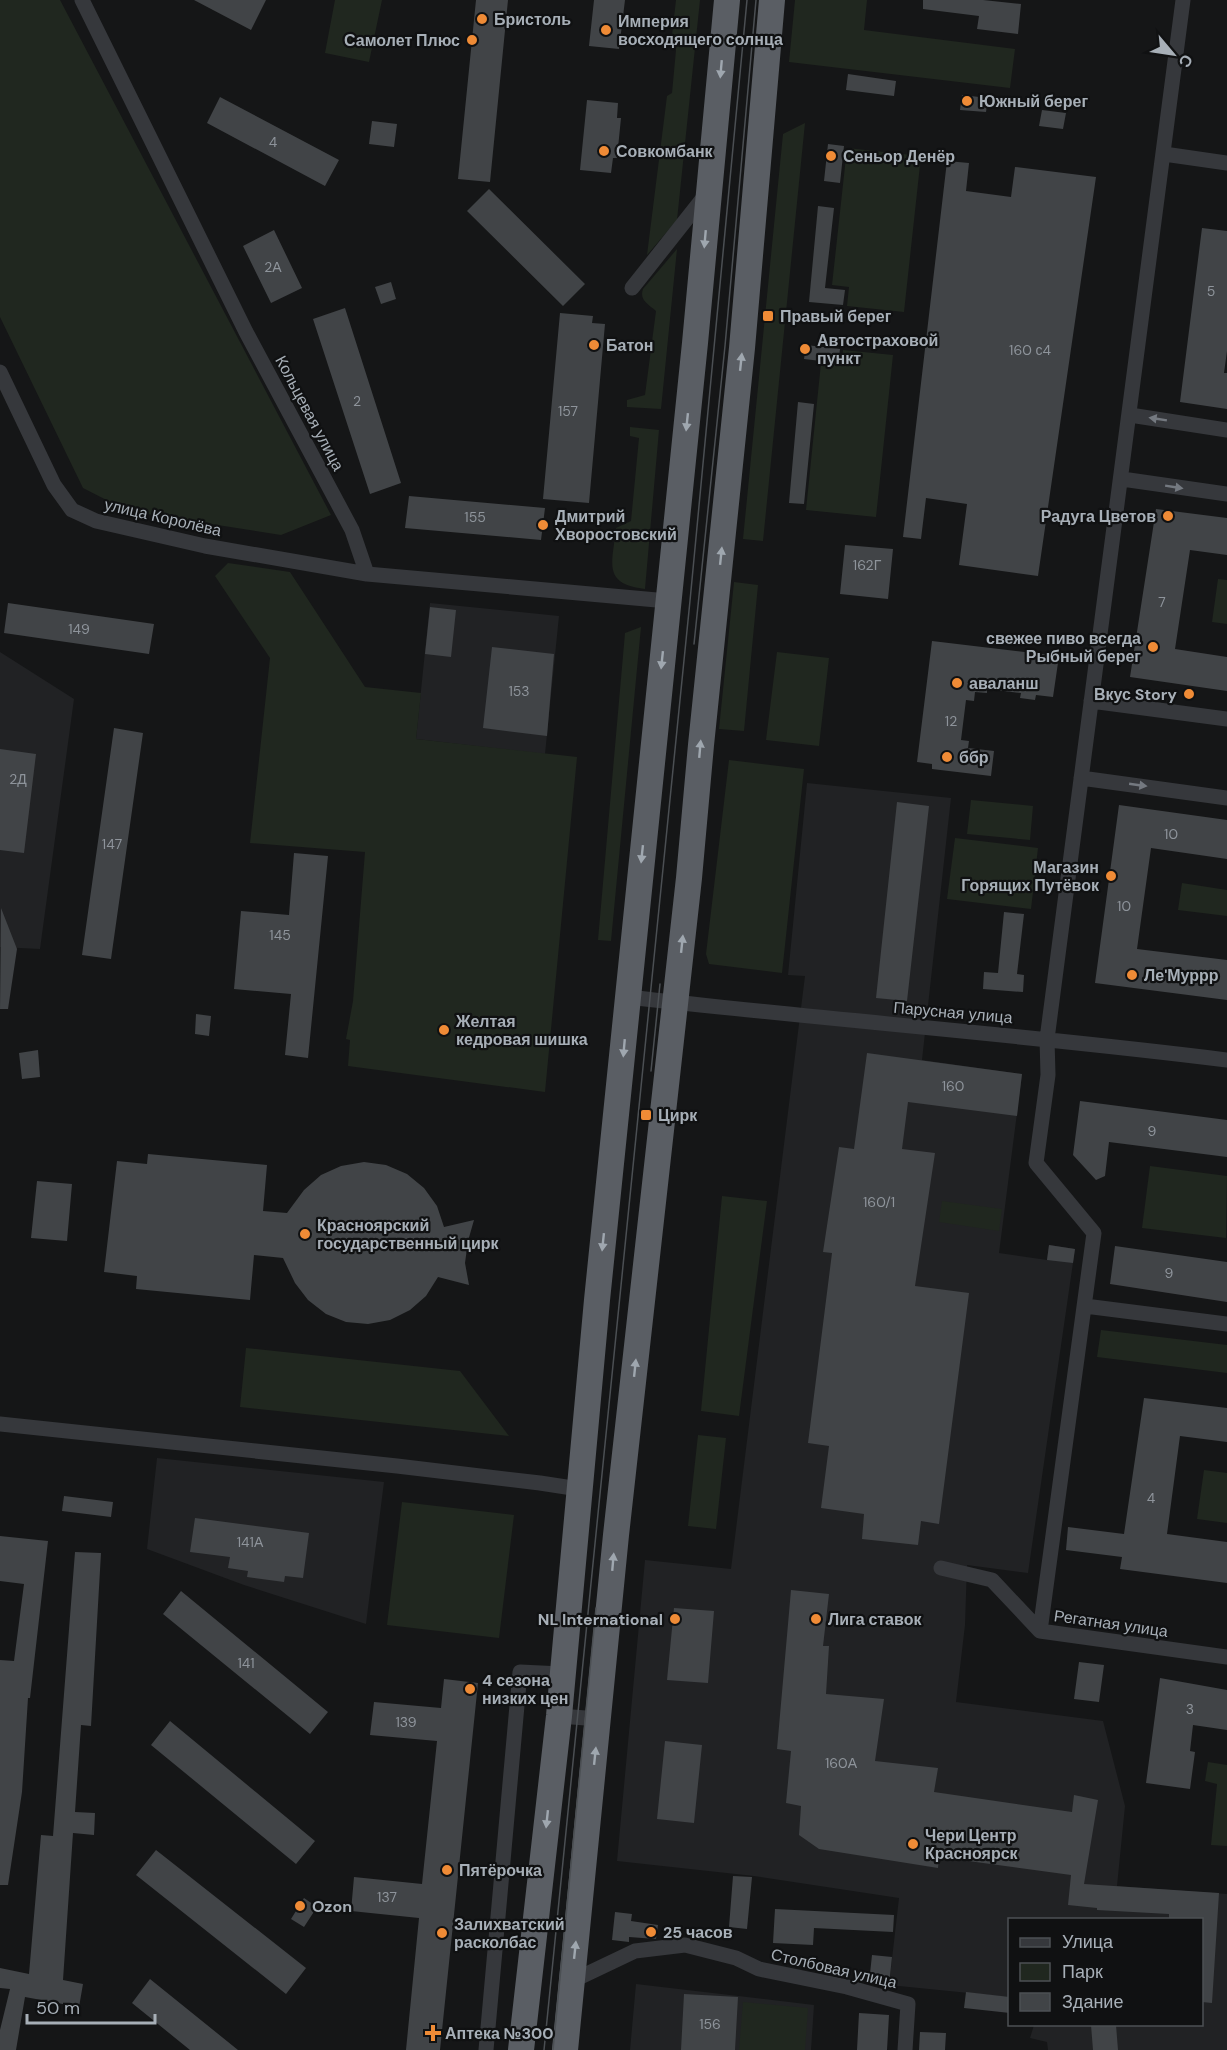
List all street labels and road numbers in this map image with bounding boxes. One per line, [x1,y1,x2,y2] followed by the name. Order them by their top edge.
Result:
[270,352,349,475] street label: Кольцевая улица
[102,494,223,541] street label: улица Королёва
[892,997,1014,1028] street label: Парусная улица
[1053,1605,1169,1642] street label: Регатная улица
[769,1944,899,1993] street label: Столбовая улица

